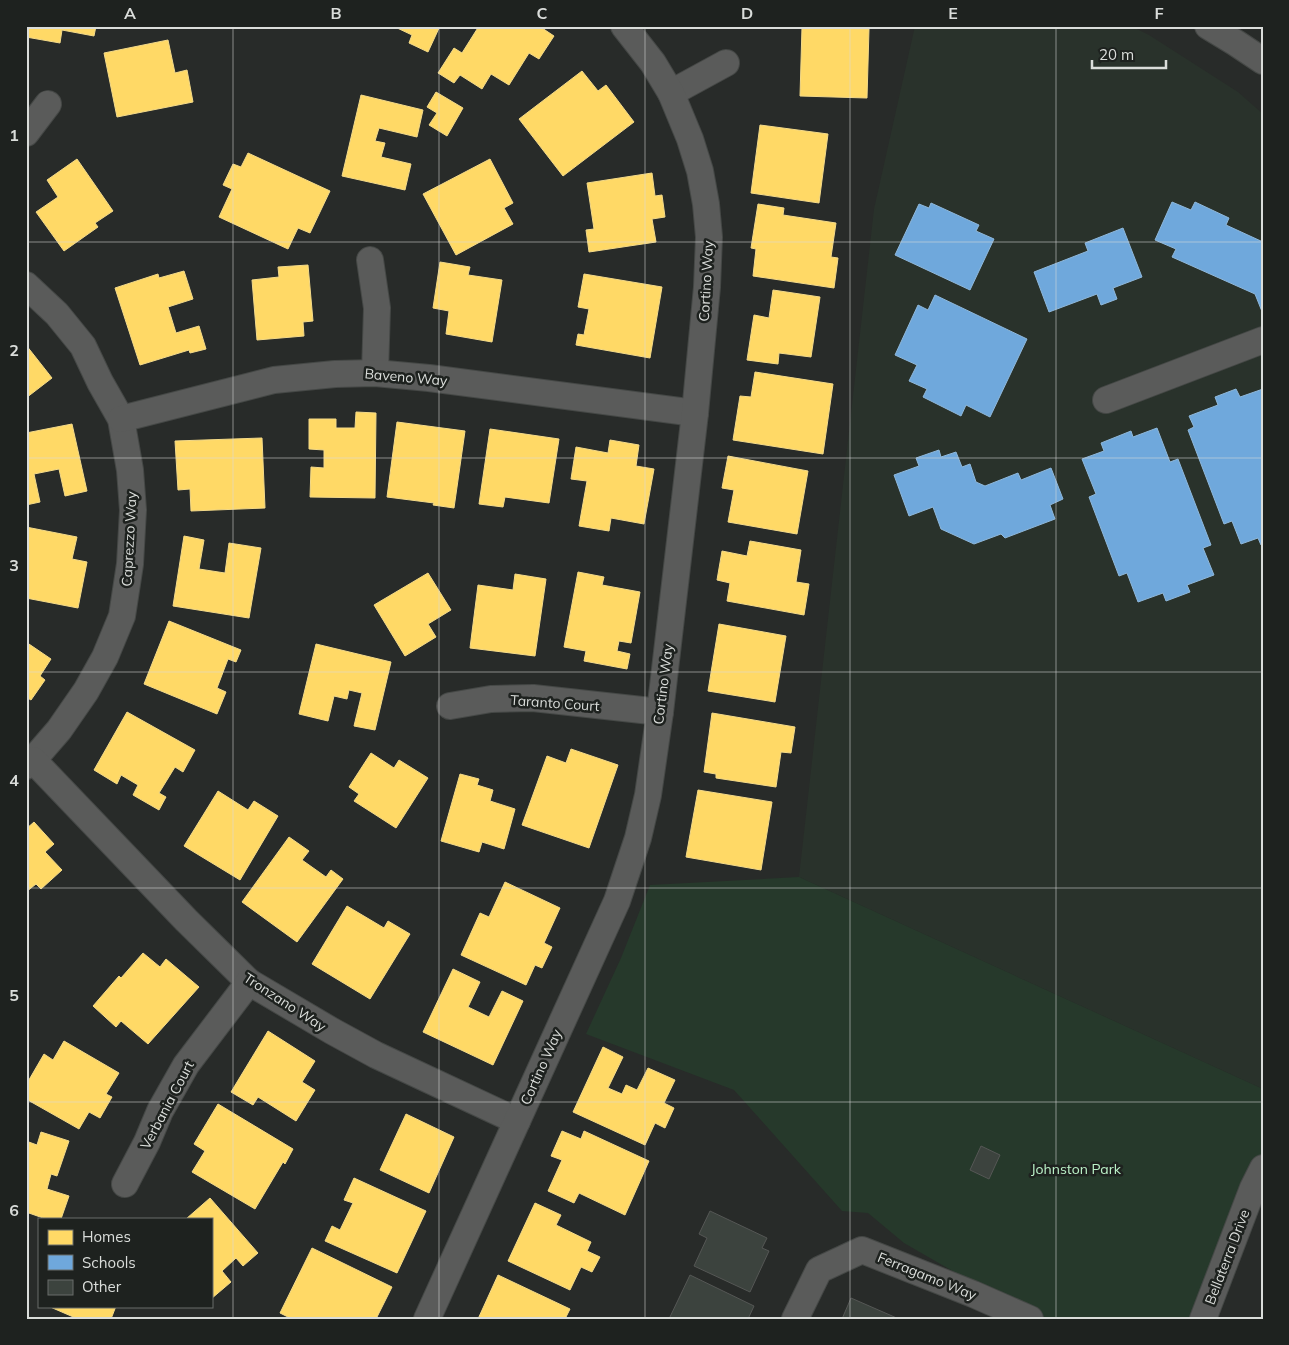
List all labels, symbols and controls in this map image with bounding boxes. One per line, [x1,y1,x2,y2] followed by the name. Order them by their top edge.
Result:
[124,3,136,23] text: A
[330,3,342,23] text: B
[537,3,548,23] text: C
[741,3,753,23] text: D
[948,3,958,23] text: E
[1154,3,1164,23] text: F
[1092,38,1165,70] scale bar
[1099,45,1134,64] text: 20 m
[9,125,19,145] text: 1
[695,239,717,322] street label: Cortino Way
[9,340,19,360] text: 2
[364,364,449,390] street label: Baveno Way
[118,490,141,587] street label: Caprezzo Way
[9,555,19,575] text: 3
[649,642,677,725] street label: Cortino Way
[510,691,600,715] street label: Taranto Court
[9,770,19,790] text: 4
[240,969,330,1036] street label: Tronzano Way
[9,985,19,1005] text: 5
[516,1026,566,1108] street label: Cortino Way
[136,1058,198,1152] street label: Verbania Court
[1031,1160,1122,1178] park label: Johnston Park
[9,1200,19,1220] text: 6
[1201,1207,1253,1307] street label: Bellaterra Drive
[38,1218,212,1308] legend
[82,1227,131,1246] text: Homes
[875,1248,980,1304] street label: Ferragamo Way
[82,1253,136,1272] text: Schools
[82,1277,122,1296] text: Other

